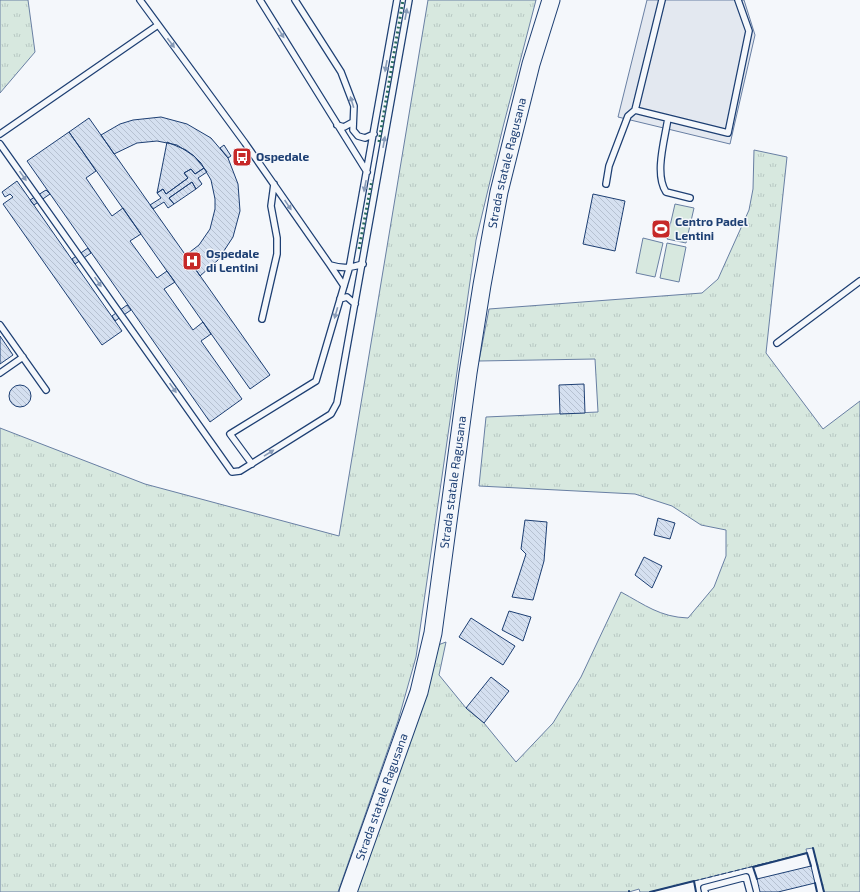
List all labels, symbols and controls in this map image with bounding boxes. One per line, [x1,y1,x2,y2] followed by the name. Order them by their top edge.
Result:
[403,8,409,20] one-way arrow
[277,27,284,39] one-way arrow
[167,37,175,48] one-way arrow
[383,60,389,72] one-way arrow
[349,96,355,108] one-way arrow
[485,96,528,229] street label: Strada statale Ragusana
[381,136,387,149] one-way arrow
[231,146,253,168] bus stop icon: Ospedale
[256,149,310,163] place label: Ospedale
[19,171,27,181] one-way arrow
[361,180,367,192] one-way arrow
[284,199,292,210] one-way arrow
[675,214,748,242] place label: Centro Padel Lentini
[650,218,672,240] sports icon: Centro Padel Lentini
[206,246,260,274] place label: Ospedale di Lentini
[181,250,203,272] hospital icon: Ospedale di Lentini
[94,277,102,287] one-way arrow
[333,307,339,319] one-way arrow
[169,383,177,393] one-way arrow
[436,415,468,549] street label: Strada statale Ragusana
[263,450,275,457] one-way arrow
[352,731,410,862] street label: Strada statale Ragusana

